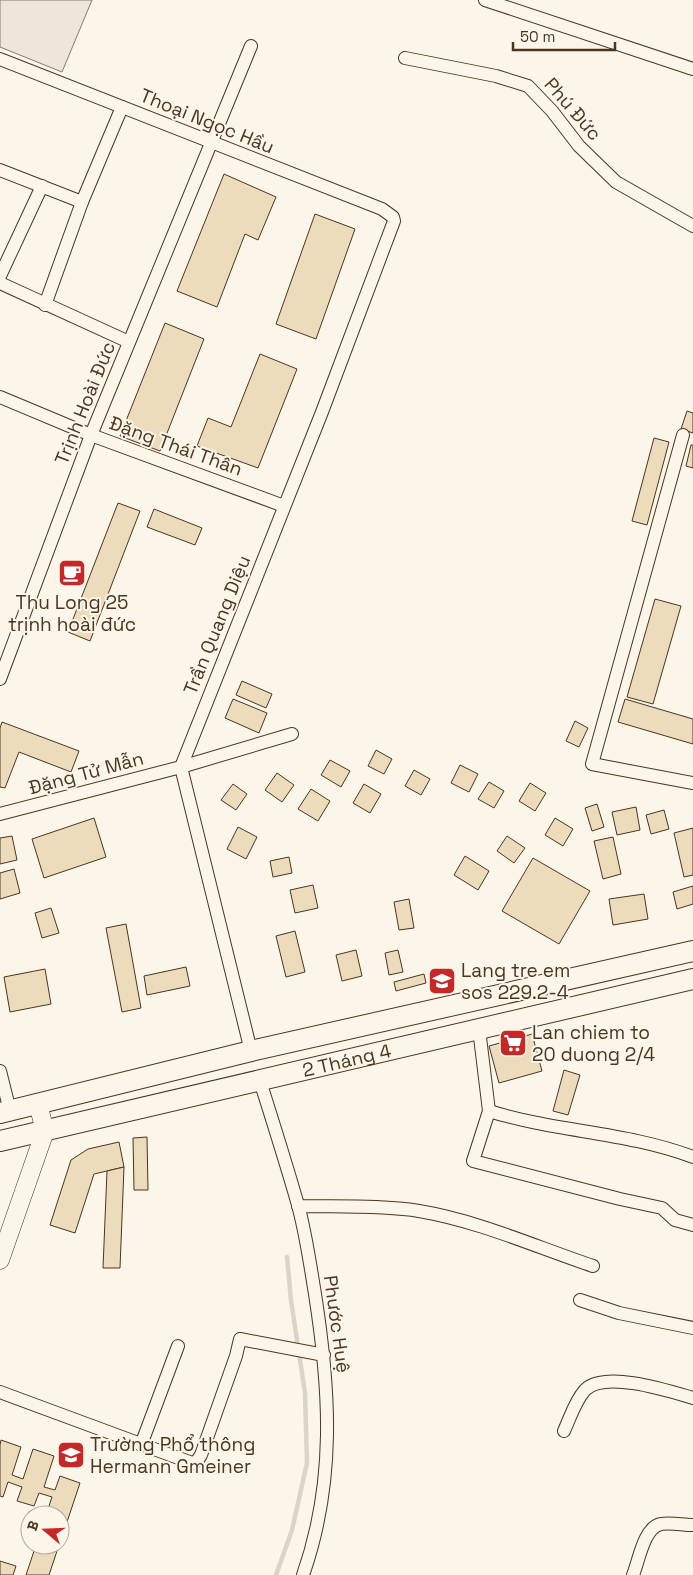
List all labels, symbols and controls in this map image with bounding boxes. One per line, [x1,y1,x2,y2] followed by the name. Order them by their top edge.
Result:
[513,20,616,52] scale bar
[520,27,555,46] text: 50 m
[539,72,607,146] street label: Phú Đức
[136,83,278,159] street label: Thoại Ngọc Hầu
[49,338,121,468] street label: Trịnh Hoài Đức
[106,410,246,482] street label: Đặng Thái Thân
[178,552,256,698] street label: Trần Quang Diệu
[57,558,87,588] cafe icon: Thu Long 25 trịnh hoài đức
[8,590,136,637] place label: Thu Long 25 trịnh hoài đức
[26,746,146,800] street label: Đặng Tử Mẫn
[461,958,570,1005] place label: Lang tre em sos 229.2-4
[427,966,457,996] school or university icon: Lang tre em sos 229.2-4
[532,1020,655,1067] place label: Lan chiem to 20 duong 2/4
[498,1028,528,1058] supermarket icon: Lan chiem to 20 duong 2/4
[300,1037,394,1082] street label: 2 Tháng 4
[318,1274,356,1374] street label: Phước Huệ
[90,1432,255,1479] place label: Trường Phổ thông Hermann Gmeiner
[56,1440,86,1470] school or university icon: Trường Phổ thông Hermann Gmeiner
[20,1505,70,1555] north arrow
[23,1518,43,1533] text: B

